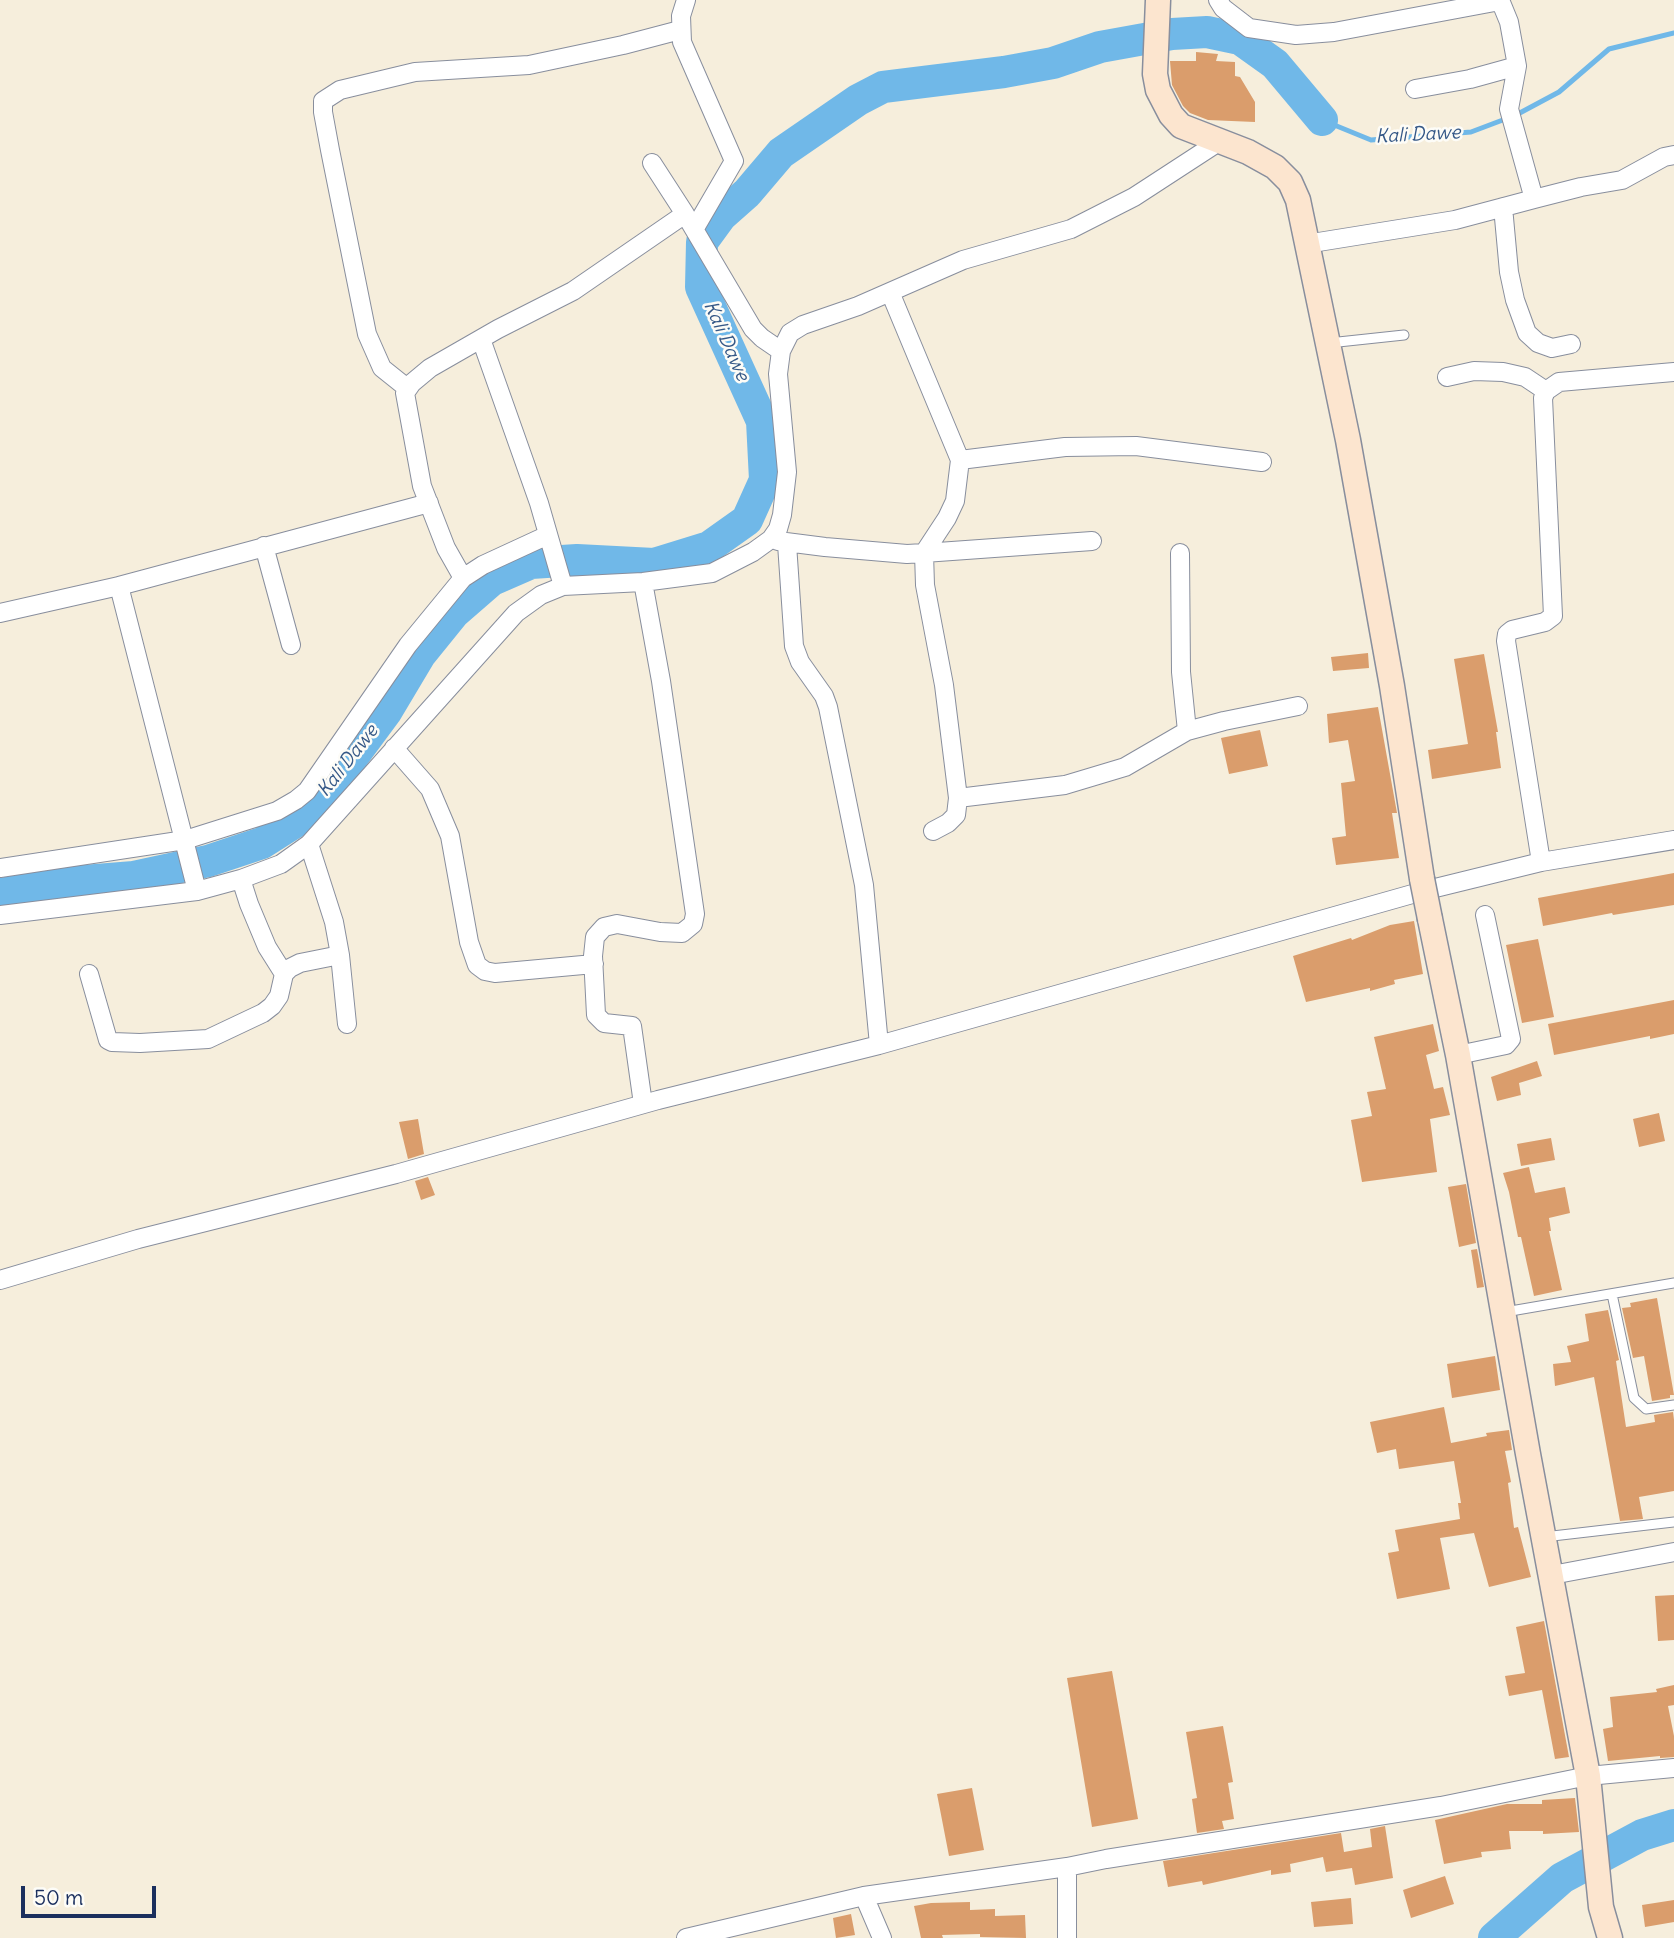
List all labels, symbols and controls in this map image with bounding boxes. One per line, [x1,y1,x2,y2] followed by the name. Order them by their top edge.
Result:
[1375,121,1461,149] water label: Kali Dawe
[698,298,754,384] water label: Kali Dawe
[313,720,383,802] water label: Kali Dawe
[24,1871,159,1915] scale bar
[34,1884,83,1911] text: 50 m

